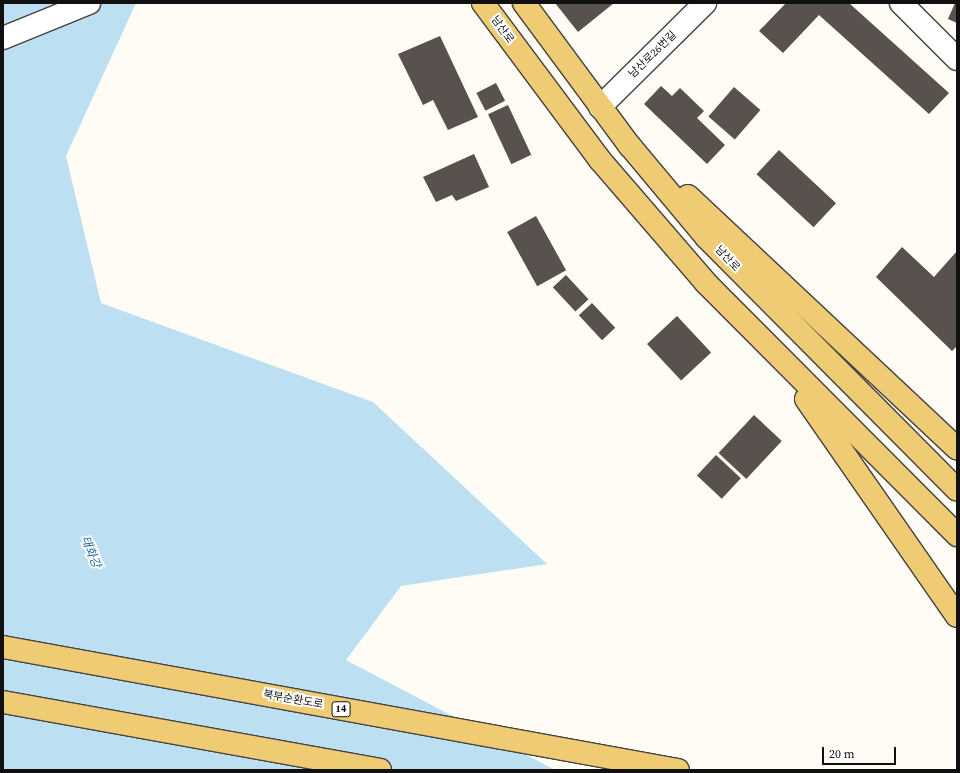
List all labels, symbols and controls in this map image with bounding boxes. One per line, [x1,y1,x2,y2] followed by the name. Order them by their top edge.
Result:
[488,14,516,46] street label: 남산로
[626,29,680,81] street label: 남산로26번길
[712,243,742,275] street label: 남산로
[77,534,103,570] water label: 태화강
[262,688,324,712] street label: 북부순환도로
[331,701,351,717] road number: 14
[824,739,898,765] scale bar
[829,746,855,762] text: 20 m

